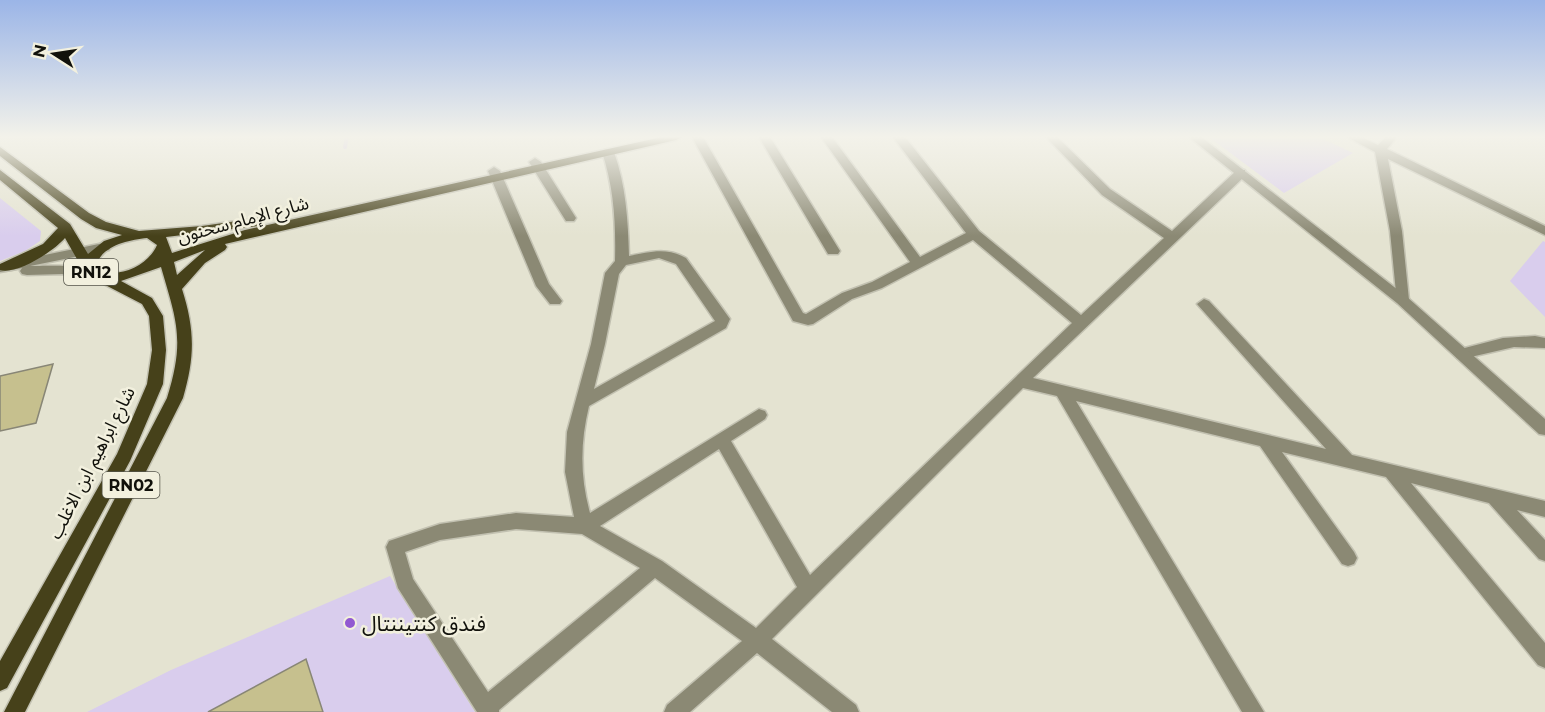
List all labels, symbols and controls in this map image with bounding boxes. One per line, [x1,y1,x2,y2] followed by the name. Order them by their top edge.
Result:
[24,24,84,84] north arrow
[29,43,50,59] text: N
[175,192,312,251] street label: شارع الإمام سحنون
[64,259,118,285] road number: RN12
[44,383,143,544] street label: شارع ابراهيم ابن الاغلب
[102,472,160,498] road number: RN02
[362,611,486,636] place label: فندق كنتيننتال
[343,616,357,630] marker: فندق كنتيننتال

